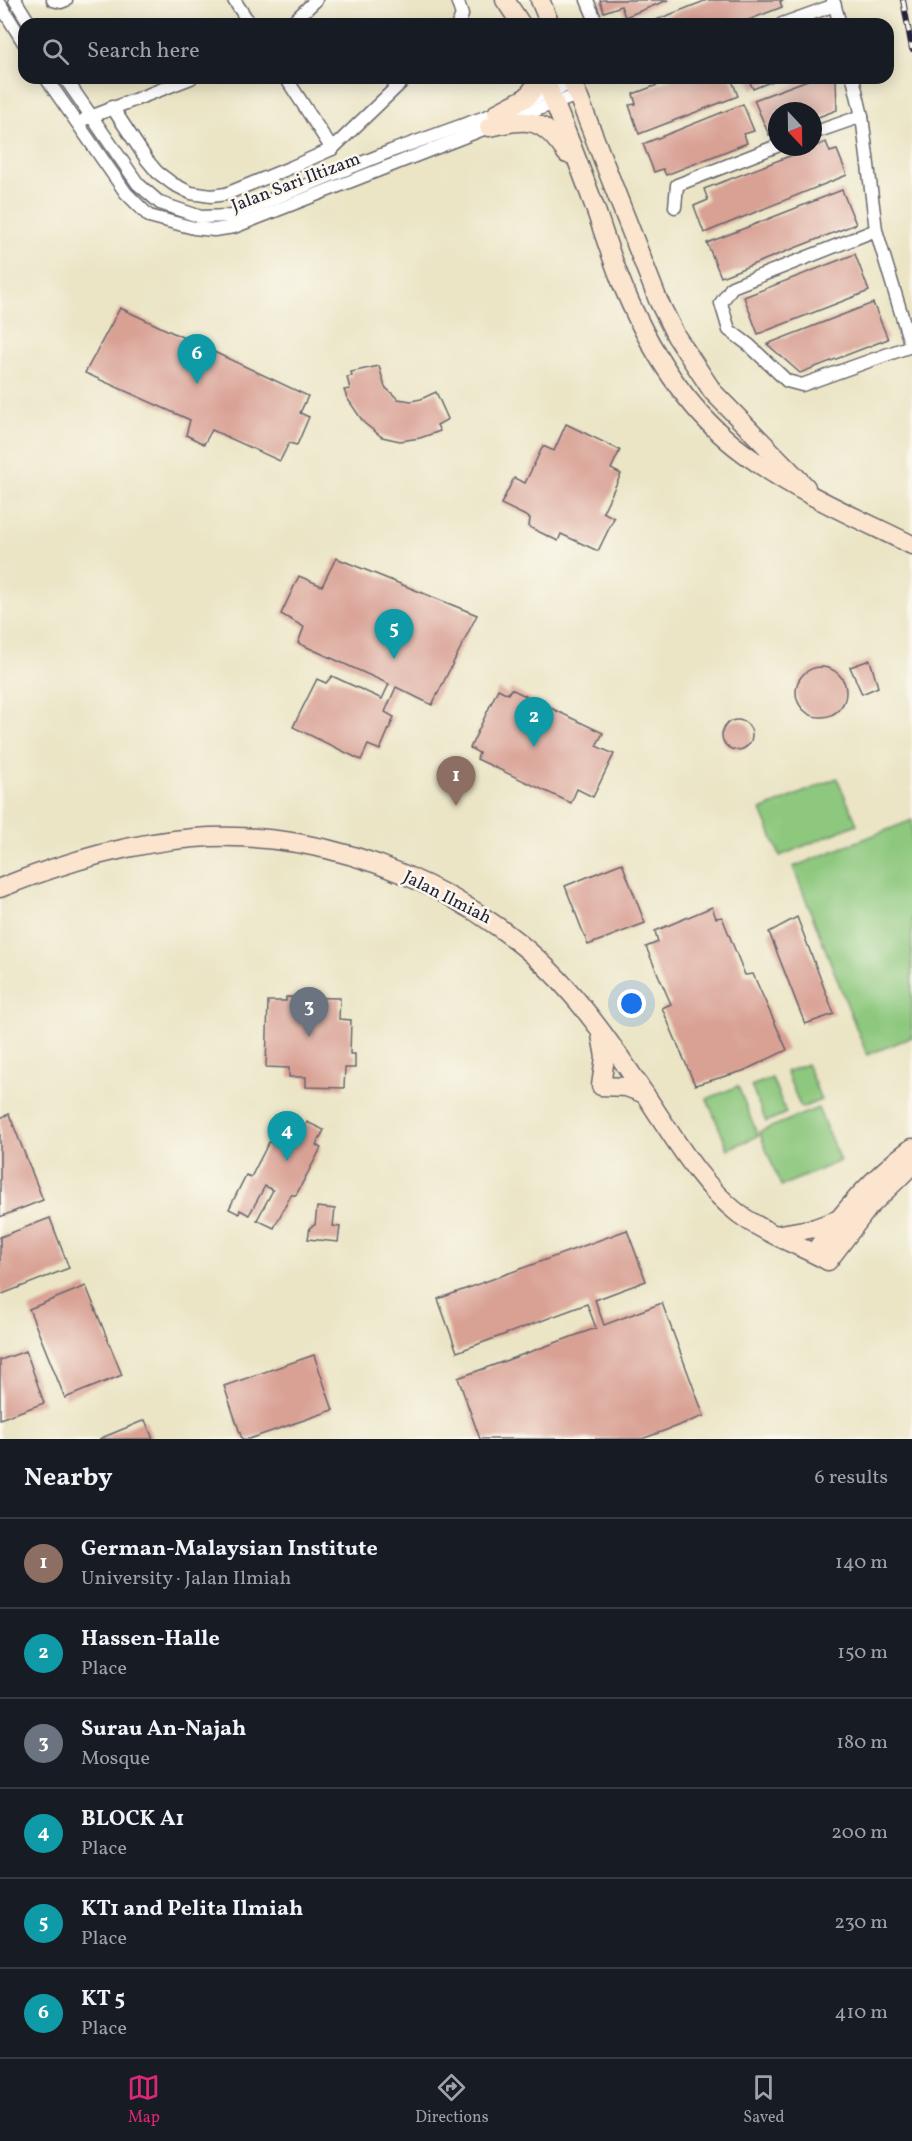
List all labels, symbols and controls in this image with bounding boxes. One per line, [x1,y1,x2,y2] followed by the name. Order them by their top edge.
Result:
[18,18,894,84] search box
[39,35,72,68] icon: search
[87,36,200,67] text: Search here
[768,102,822,156] north arrow
[228,147,364,219] street label: Jalan Sari Iltizam
[178,334,216,384] pin: 6
[374,610,414,659] pin: 5
[514,698,554,747] pin: 2
[436,756,476,806] pin: 1
[398,865,496,931] street label: Jalan Ilmiah
[290,988,328,1037] pin: 3
[617,989,646,1018] your location
[268,1112,306,1161] pin: 4
[24,1460,113,1496] text: Nearby
[815,1464,888,1492] text: 6 results
[81,1534,378,1565] text: German-Malaysian Institute
[39,1549,48,1577] text: 1
[835,1549,888,1577] text: 140 m
[81,1565,292,1593] text: University · Jalan Ilmiah
[81,1624,220,1655] text: Hassen-Halle
[38,1639,49,1667] text: 2
[837,1639,888,1667] text: 150 m
[81,1655,127,1683] text: Place
[81,1714,246,1745] text: Surau An-Najah
[38,1729,49,1757] text: 3
[836,1729,888,1757] text: 180 m
[81,1745,150,1773] text: Mosque
[81,1804,184,1835] text: BLOCK A1
[37,1819,50,1847] text: 4
[831,1819,888,1847] text: 200 m
[81,1835,127,1863] text: Place
[81,1894,303,1925] text: KT1 and Pelita Ilmiah
[39,1909,48,1937] text: 5
[834,1909,888,1937] text: 230 m
[81,1925,127,1953] text: Place
[81,1984,125,2015] text: KT 5
[38,1999,49,2027] text: 6
[835,1999,888,2027] text: 410 m
[81,2015,127,2043] text: Place
[127,2071,160,2129] tab: Map
[415,2071,489,2129] tab: Directions
[743,2071,785,2129] tab: Saved

